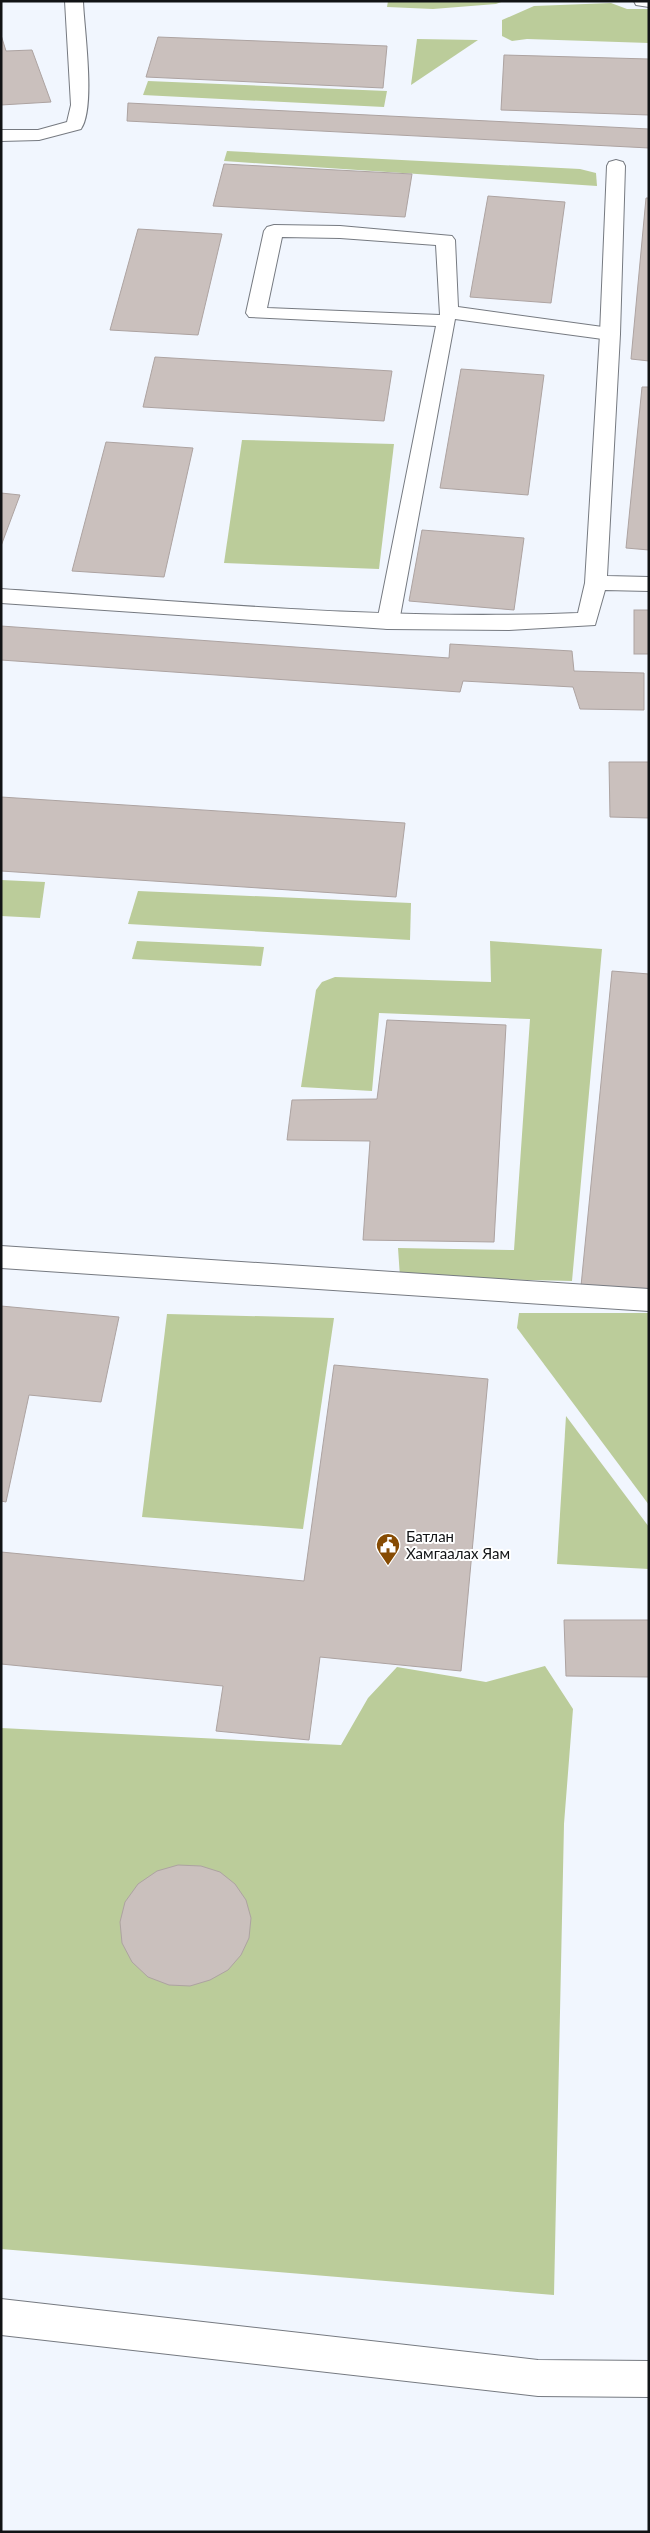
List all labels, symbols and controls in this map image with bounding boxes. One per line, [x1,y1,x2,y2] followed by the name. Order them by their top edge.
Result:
[406,1527,510,1562] place label: Батлан Хамгаалах Яам
[375,1532,401,1566] public building icon: Батлан Хамгаалах Яам

